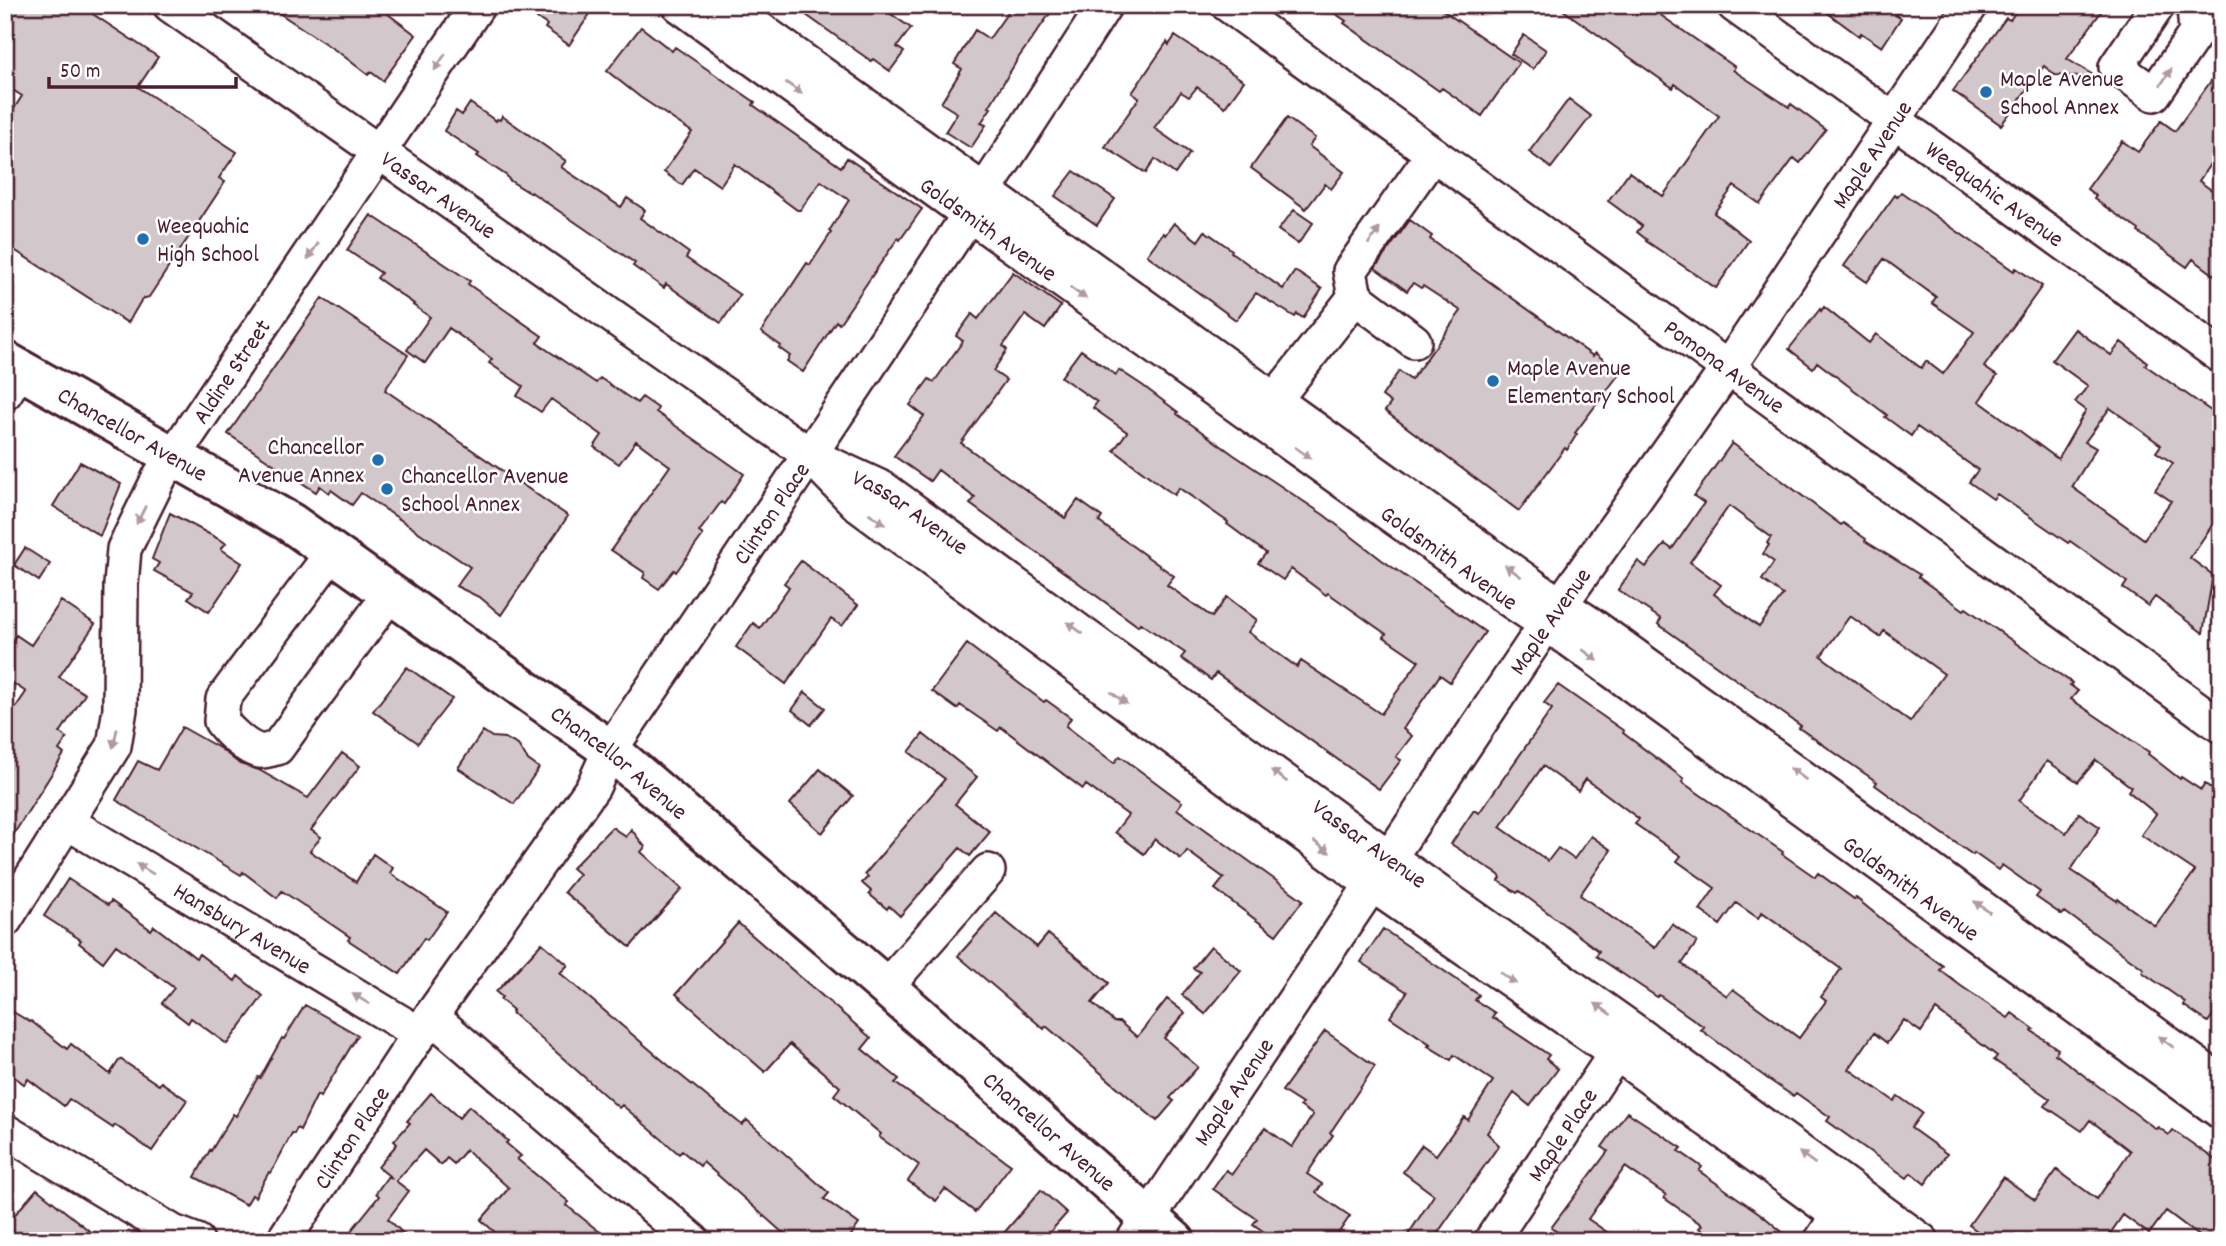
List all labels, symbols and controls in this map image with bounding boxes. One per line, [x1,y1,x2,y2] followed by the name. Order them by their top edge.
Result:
[49,46,236,90] scale bar
[434,52,447,72] one-way arrow
[60,58,100,88] text: 50 m
[2000,64,2124,126] place label: Maple Avenue School Annex
[2159,67,2172,86] one-way arrow
[785,81,803,95] one-way arrow
[1978,84,1994,100] marker: Maple Avenue School Annex
[1825,95,1922,217] street label: Maple Avenue
[1917,134,2070,257] street label: Weequahic Avenue
[373,144,502,249] street label: Vassar Avenue
[911,170,1063,292] street label: Goldsmith Avenue
[157,211,259,273] place label: Weequahic High School
[1367,227,1381,245] one-way arrow
[135,231,151,247] marker: Weequahic High School
[307,241,320,260] one-way arrow
[1069,286,1087,300] one-way arrow
[186,313,281,432] street label: Aldine Street
[1656,313,1791,424] street label: Pomona Avenue
[1507,353,1675,415] place label: Maple Avenue Elementary School
[1485,373,1501,389] marker: Maple Avenue Elementary School
[50,380,213,492] street label: Chancellor Avenue
[238,432,364,494] place label: Chancellor Avenue Annex
[1294,446,1313,460] one-way arrow
[370,452,386,468] marker: Chancellor Avenue Annex
[726,456,820,573] street label: Clinton Place
[401,461,569,523] place label: Chancellor Avenue School Annex
[846,462,974,565] street label: Vassar Avenue
[379,481,395,497] marker: Chancellor Avenue School Annex
[1372,499,1524,620] street label: Goldsmith Avenue
[135,505,146,525] one-way arrow
[868,512,886,526] one-way arrow
[1502,562,1601,683] street label: Maple Avenue
[1504,565,1522,579] one-way arrow
[1066,621,1084,635] one-way arrow
[1581,647,1599,661] one-way arrow
[1110,691,1129,705] one-way arrow
[542,699,694,829] street label: Chancellor Avenue
[109,727,120,749] one-way arrow
[1789,767,1807,781] one-way arrow
[1270,770,1288,784] one-way arrow
[1304,792,1432,899] street label: Vassar Avenue
[1834,829,1985,951] street label: Goldsmith Avenue
[1313,840,1331,854] one-way arrow
[136,863,155,875] one-way arrow
[166,876,317,985] street label: Hansbury Avenue
[1973,901,1991,915] one-way arrow
[1499,971,1517,985] one-way arrow
[352,992,371,1005] one-way arrow
[1594,1002,1612,1016] one-way arrow
[1187,1032,1284,1154] street label: Maple Avenue
[2157,1035,2175,1049] one-way arrow
[974,1065,1122,1201] street label: Chancellor Avenue
[307,1081,400,1197] street label: Clinton Place
[1521,1082,1608,1190] street label: Maple Place
[1798,1150,1816,1165] one-way arrow

